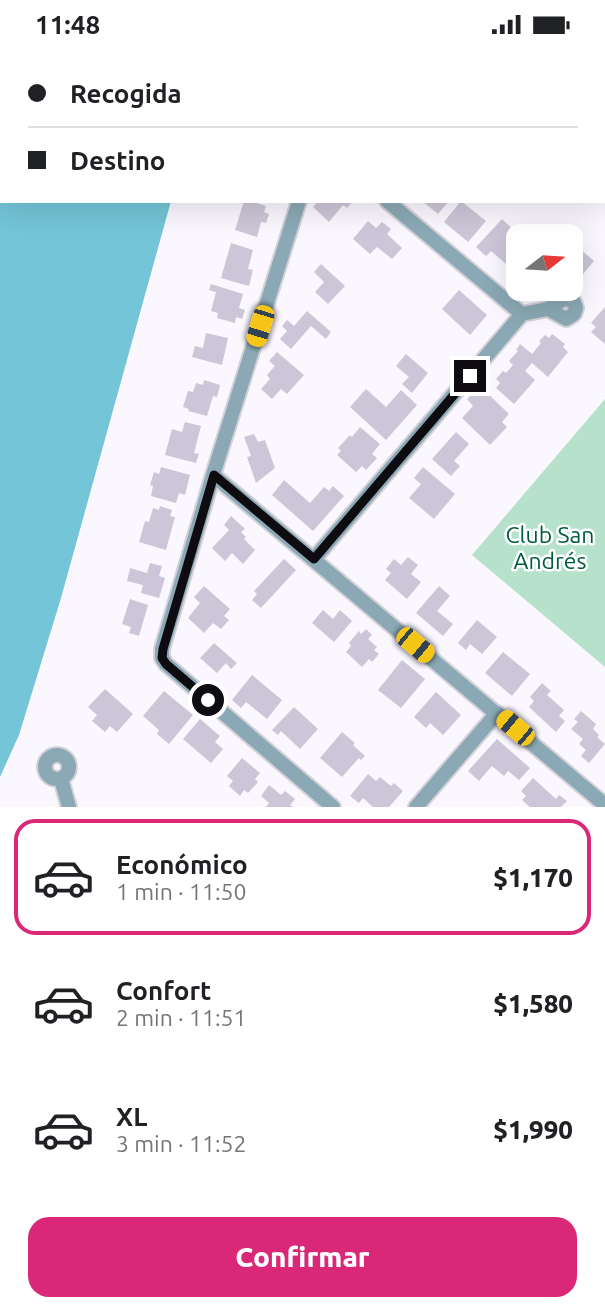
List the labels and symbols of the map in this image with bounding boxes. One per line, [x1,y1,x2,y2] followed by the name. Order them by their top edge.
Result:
[506,224,583,301] north arrow
[244,303,277,349] car
[454,360,486,392] route end
[505,522,595,573] park label: Club San Andrés
[393,623,438,667] car
[192,684,224,716] route start
[493,706,538,750] car

